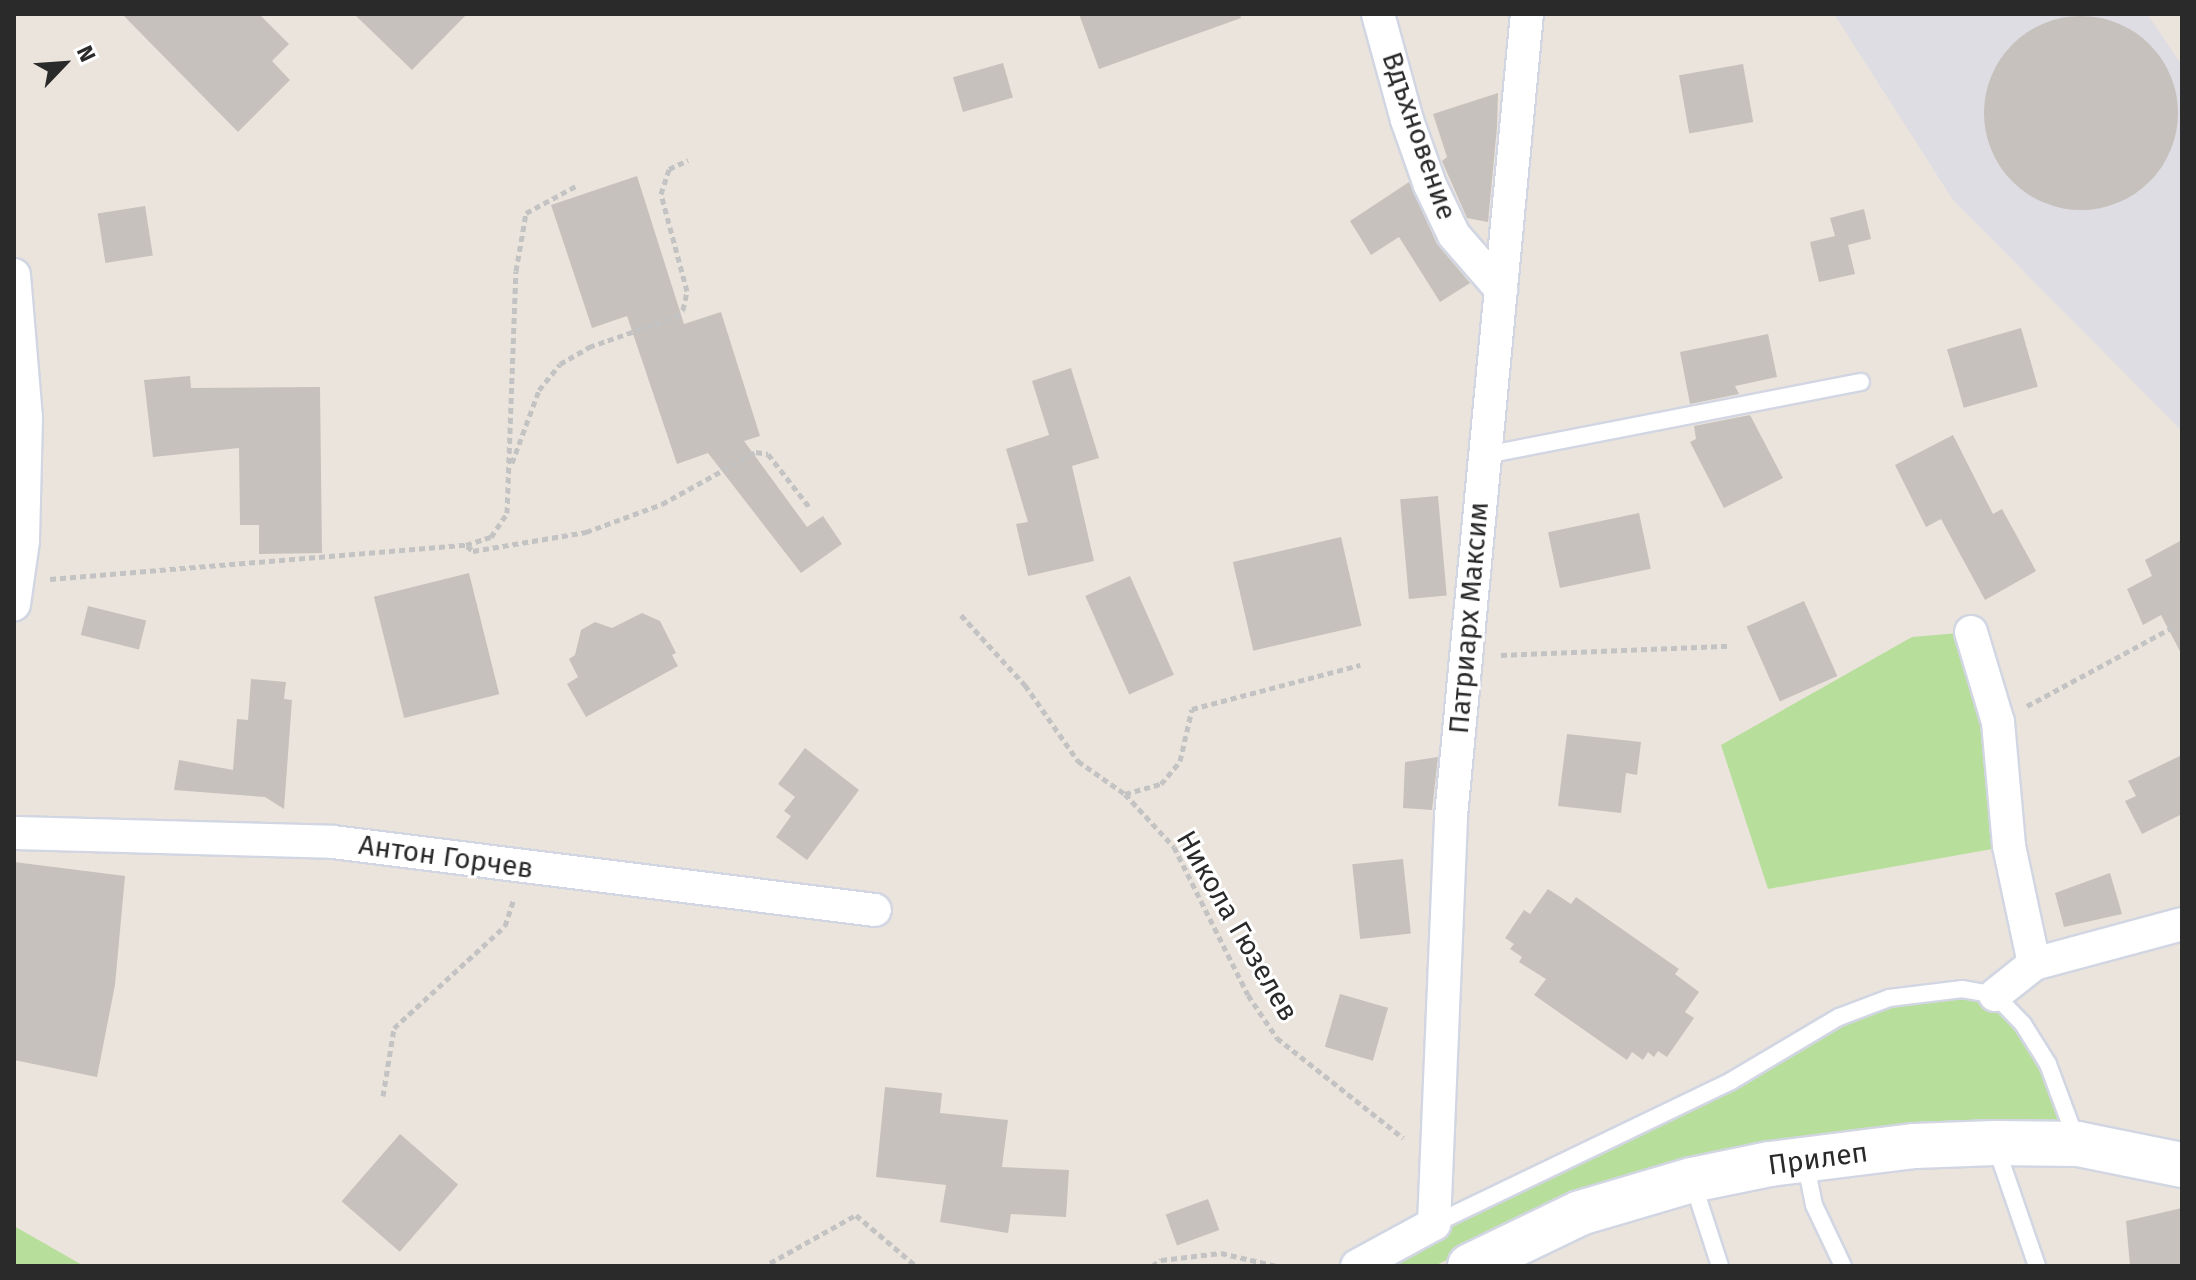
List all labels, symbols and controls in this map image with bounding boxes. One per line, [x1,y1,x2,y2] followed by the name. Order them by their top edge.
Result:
[24,24,104,104] north arrow
[71,41,102,66] text: N
[1375,48,1463,224] street label: Вдъхновение
[1442,501,1496,735] street label: Патриарх Максим
[1169,825,1305,1027] street label: Никола Гюзелев
[357,828,535,886] street label: Антон Горчев
[1766,1135,1870,1183] street label: Прилеп

